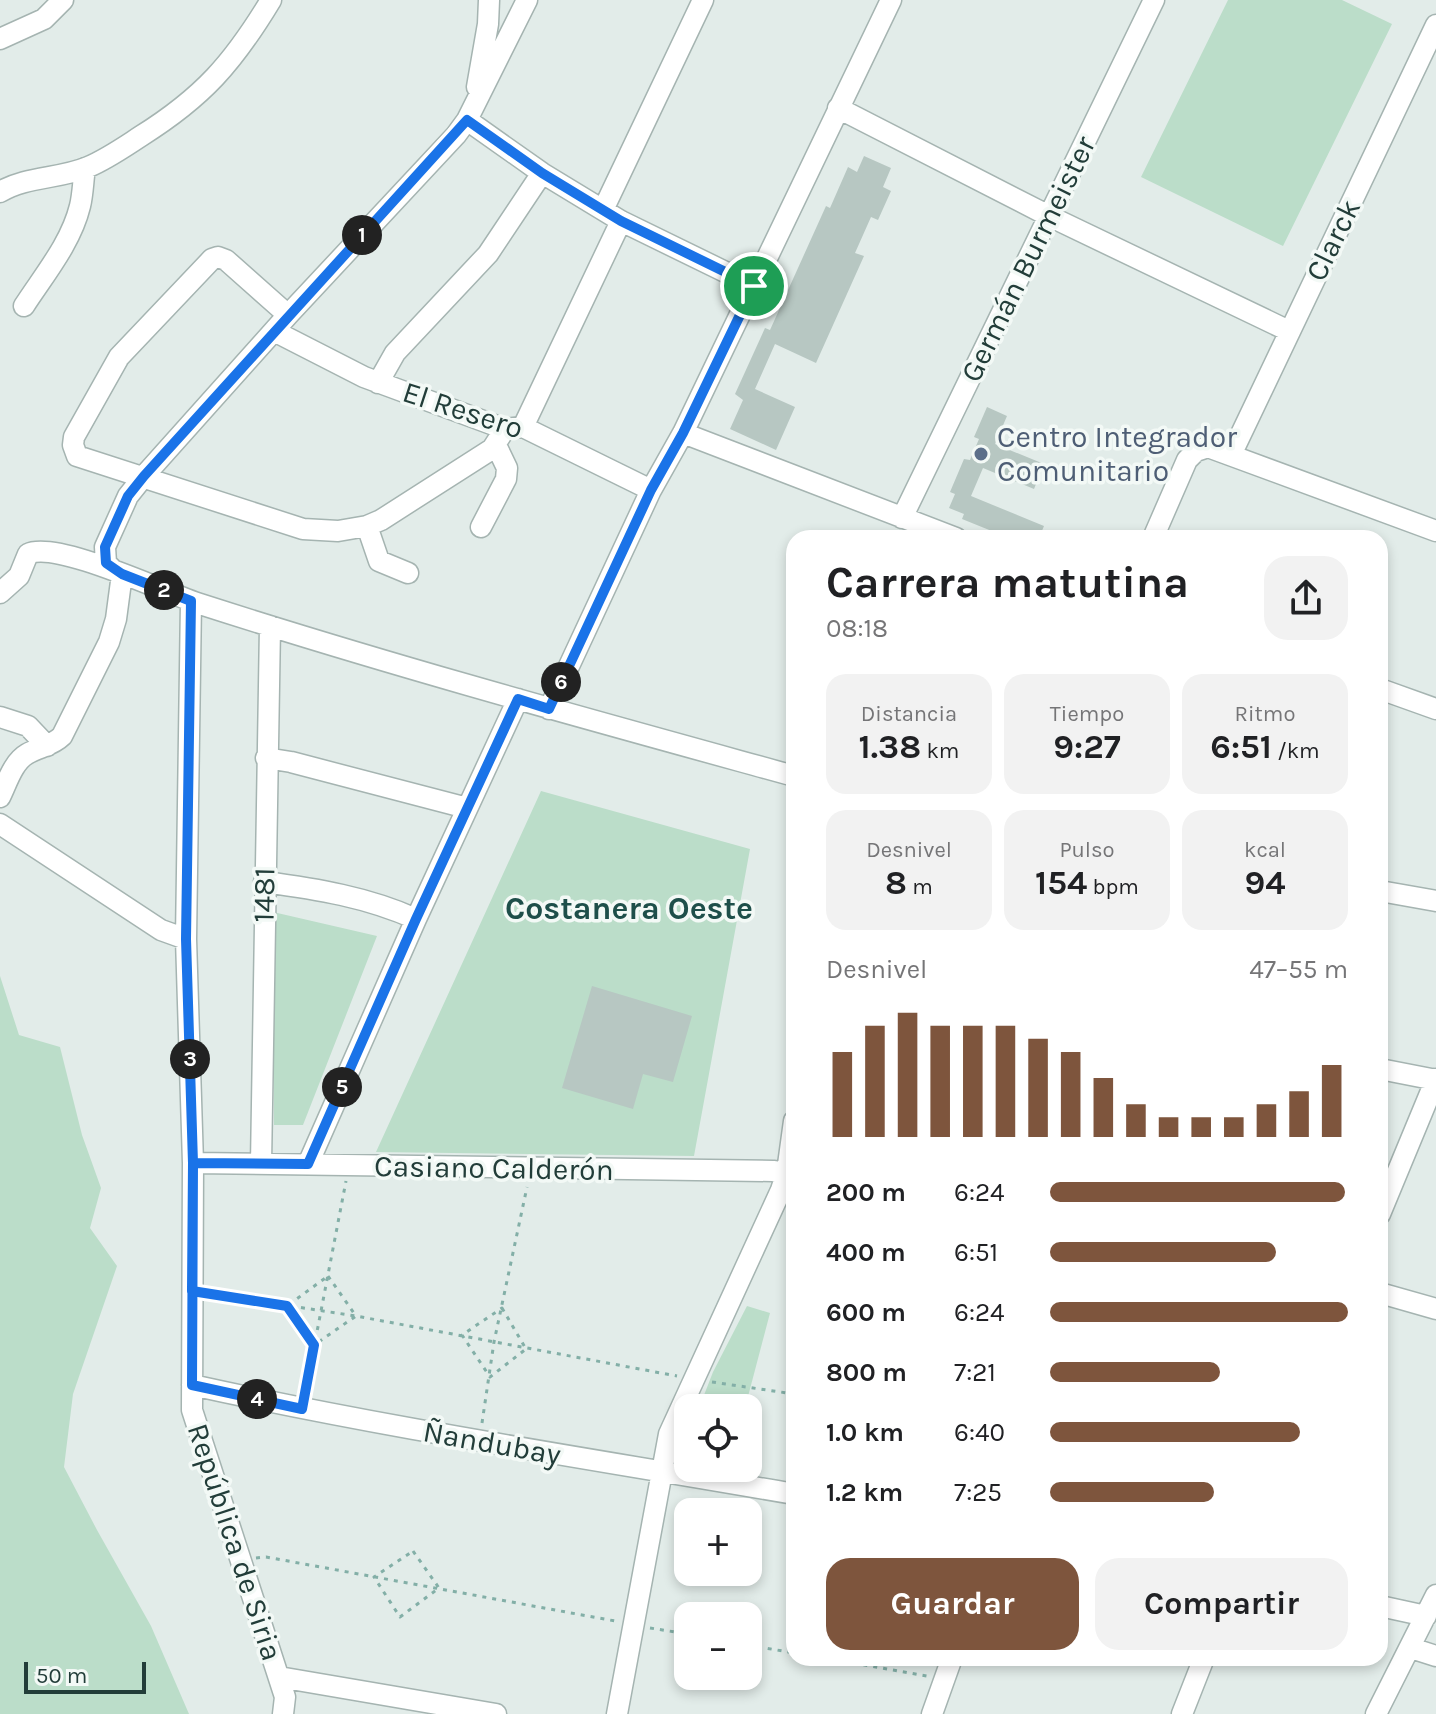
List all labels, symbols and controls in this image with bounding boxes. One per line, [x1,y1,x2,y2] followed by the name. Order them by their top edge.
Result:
[953,130,1103,388] street label: Germán Burmeister
[1298,193,1368,287] street label: Clarck
[342,215,382,255] pin: 1
[358,222,366,248] text: 1
[720,252,788,320] pin
[732,264,776,308] icon: arrive
[398,374,528,446] street label: El Resero
[997,419,1237,489] place label: Centro Integrador Comunitario
[972,445,990,463] marker: Centro Integrador Comunitario
[1264,556,1348,640] button: share
[826,557,1189,608] text: Carrera matutina
[144,570,184,610] pin: 2
[157,577,171,603] text: 2
[826,613,888,644] text: 08:18
[541,662,581,702] pin: 6
[554,669,568,695] text: 6
[861,701,957,727] text: Distancia
[1050,701,1124,727] text: Tiempo
[1235,701,1295,727] text: Ritmo
[859,727,921,767] text: 1.38
[1053,727,1121,767] text: 9:27
[1210,727,1272,767] text: 6:51
[921,738,959,764] text: km
[1272,738,1320,764] text: /km
[866,837,952,863] text: Desnivel
[1059,837,1115,863] text: Pulso
[1244,837,1286,863] text: kcal
[885,863,907,903] text: 8
[1035,863,1087,903] text: 154
[1245,863,1285,903] text: 94
[246,867,282,923] street label: 1481
[907,874,933,900] text: m
[1087,874,1139,900] text: bpm
[505,890,753,927] district label: Costanera Oeste
[826,954,927,985] text: Desnivel
[1249,954,1348,985] text: 47–55 m
[170,1039,210,1079] pin: 3
[183,1046,197,1072] text: 3
[322,1067,362,1107] pin: 5
[336,1074,348,1100] text: 5
[374,1148,614,1188] street label: Casiano Calderón
[826,1177,906,1208] text: 200 m
[954,1177,1004,1208] text: 6:24
[826,1237,906,1268] text: 400 m
[954,1237,998,1268] text: 6:51
[826,1297,906,1328] text: 600 m
[954,1297,1004,1328] text: 6:24
[826,1357,907,1388] text: 800 m
[954,1357,996,1388] text: 7:21
[237,1379,277,1419] pin: 4
[250,1386,264,1412] text: 4
[674,1394,762,1690] map controls
[674,1394,762,1482] button: locate
[420,1413,564,1473] street label: Ñandubay
[826,1417,904,1448] text: 1.0 km
[954,1417,1005,1448] text: 6:40
[180,1419,290,1665] street label: República de Siria
[826,1477,903,1508] text: 1.2 km
[954,1477,1002,1508] text: 7:25
[674,1498,762,1586] button: +
[826,1558,1079,1650] button: Guardar
[1095,1558,1348,1650] button: Compartir
[674,1602,762,1690] button: −
[24,1658,146,1694] scale bar
[36,1663,87,1689] text: 50 m

